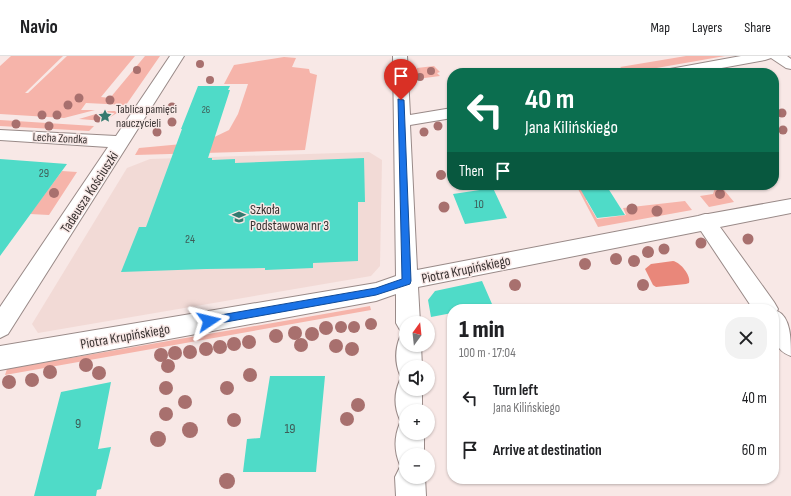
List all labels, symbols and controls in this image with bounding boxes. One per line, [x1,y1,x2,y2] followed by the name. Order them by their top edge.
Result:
[20,16,58,39] text: Navio
[650,19,670,36] text: Map
[692,19,722,36] text: Layers
[744,19,771,36] text: Share
[384,59,418,100] pin
[390,65,412,87] icon: arrive
[525,83,574,116] text: 40 m
[459,84,511,136] icon: left
[116,102,177,131] place label: Tablica pamięci nauczycieli
[202,104,210,116] house number: 26
[97,108,113,124] place icon: Tablica pamięci nauczycieli
[525,117,618,138] text: Jana Kilińskiego
[32,130,88,147] street label: Lecha Zondka
[57,148,122,236] street label: Tadeusza Kościuszki
[492,160,514,182] icon: arrive
[459,162,484,181] text: Then
[39,166,49,181] house number: 29
[474,197,484,212] house number: 10
[250,201,329,234] place label: Szkoła Podstawowa nr 3
[231,209,247,225] school or university icon: Szkoła Podstawowa nr 3
[185,232,195,247] house number: 24
[420,252,512,287] street label: Piotra Krupińskiego
[188,300,230,342] position arrow
[459,315,505,344] text: 1 min
[399,316,435,352] north arrow
[399,316,435,484] map controls
[725,317,767,359] button: close
[79,320,171,353] street label: Piotra Krupińskiego
[459,345,516,361] text: 100 m · 17:04
[399,360,435,396] button: sound
[493,381,538,400] text: Turn left
[459,387,481,409] icon: left
[742,389,767,408] text: 40 m
[493,400,560,416] text: Jana Kilińskiego
[399,404,435,440] button: +
[75,415,81,432] house number: 9
[284,420,296,437] house number: 19
[459,439,481,461] icon: arrive
[493,441,602,460] text: Arrive at destination
[742,441,767,460] text: 60 m
[399,448,435,484] button: −

